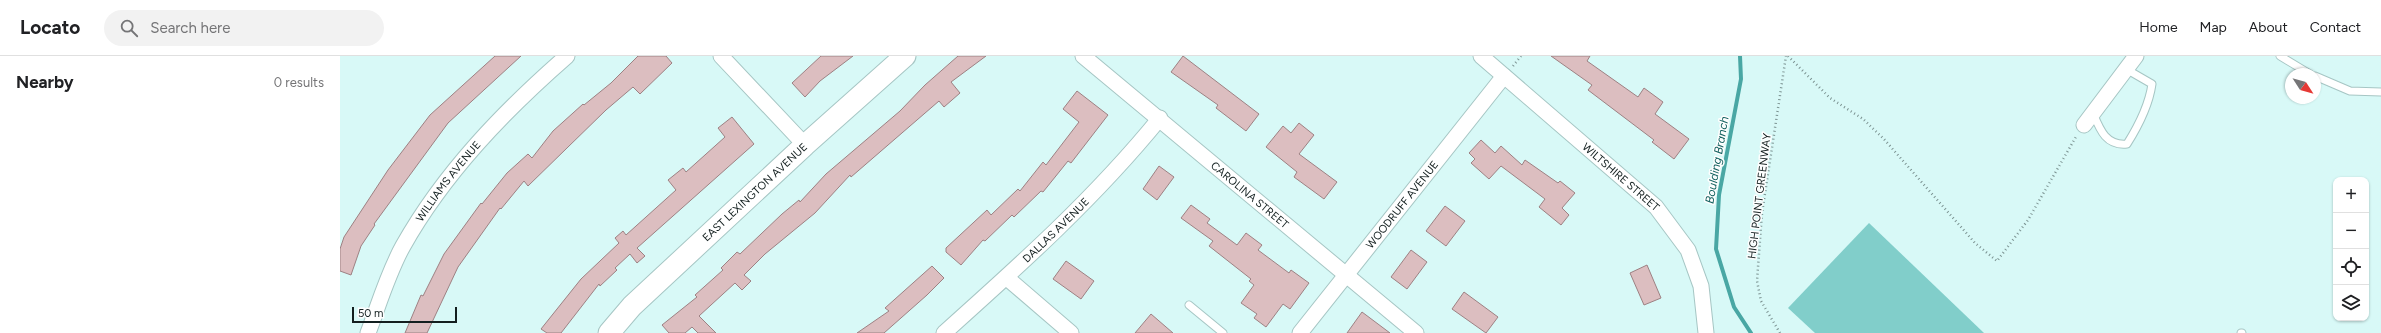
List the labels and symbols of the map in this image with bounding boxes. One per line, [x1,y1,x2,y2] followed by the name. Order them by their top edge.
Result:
[2285,68,2321,104] north arrow
[1702,115,1732,205] water label: Boulding Branch
[1745,132,1774,260] street label: HIGH POINT GREENWAY
[413,139,484,224] street label: WILLIAMS AVENUE
[700,140,810,244] street label: EAST LEXINGTON AVENUE
[1580,140,1662,214] street label: WILTSHIRE STREET
[1364,158,1441,251] street label: WOODRUFF AVENUE
[1208,159,1291,231] street label: CAROLINA STREET
[1020,195,1092,265] street label: DALLAS AVENUE
[352,305,457,324] scale bar

